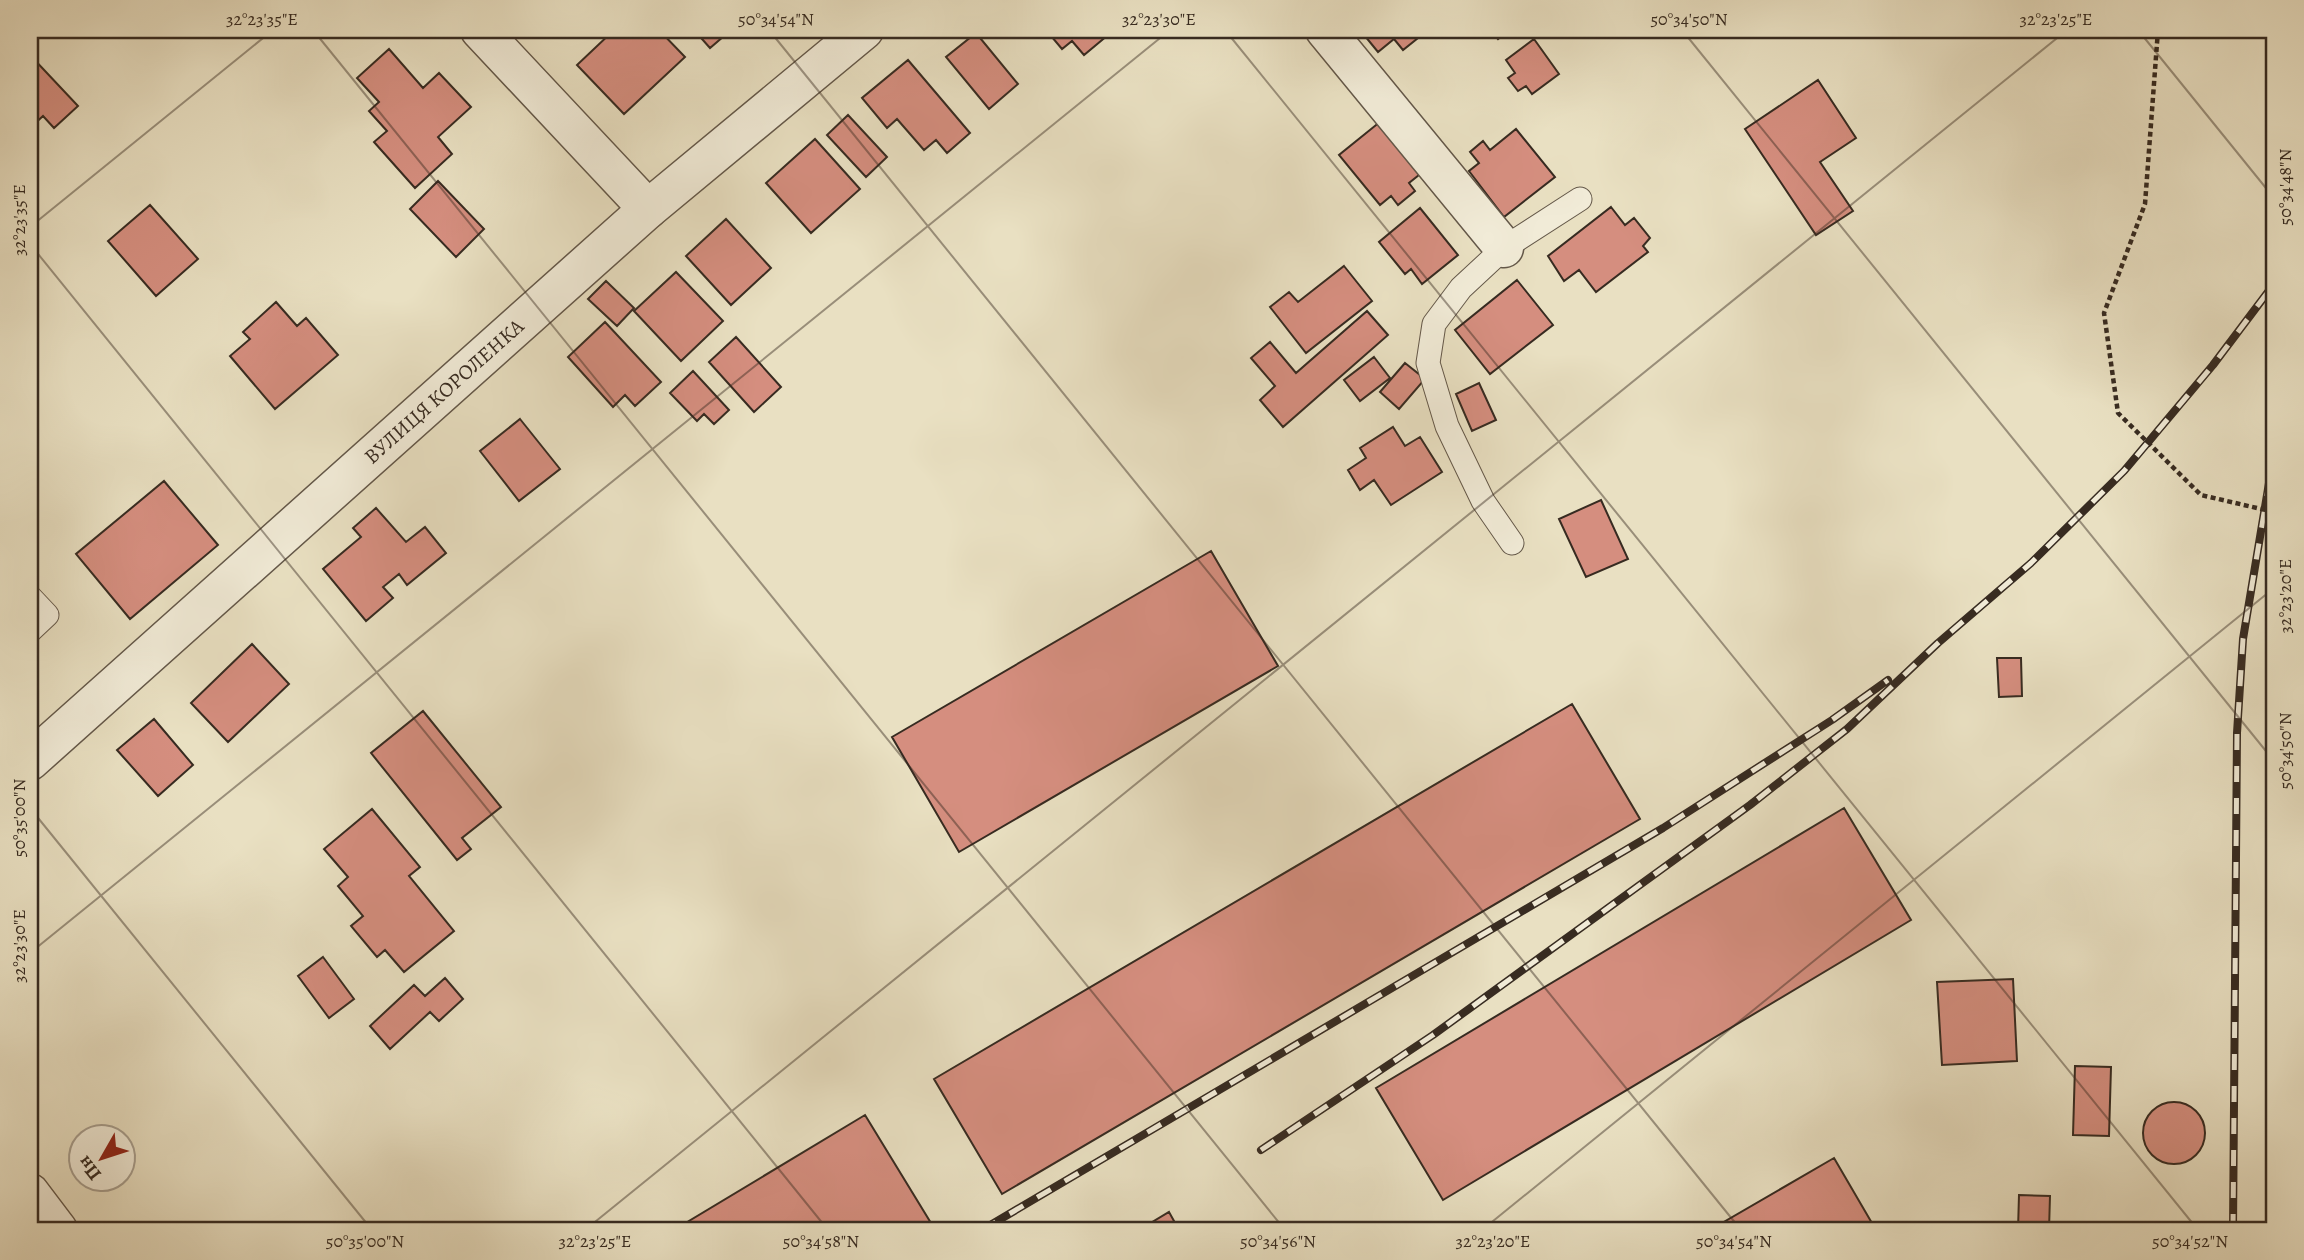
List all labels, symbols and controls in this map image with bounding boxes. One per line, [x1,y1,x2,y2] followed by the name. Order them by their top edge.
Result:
[226,7,298,31] text: 32°23'35"E
[738,7,814,31] text: 50°34'54"N
[1122,7,1196,31] text: 32°23'30"E
[1650,7,1728,31] text: 50°34'50"N
[2020,7,2092,31] text: 32°23'25"E
[2273,149,2297,225] text: 50°34'48"N
[7,184,31,256] text: 32°23'35"E
[358,312,530,470] street label: ВУЛИЦЯ КОРОЛЕНКА
[2273,559,2297,633] text: 32°23'20"E
[2273,712,2297,790] text: 50°34'50"N
[7,779,31,857] text: 50°35'00"N
[7,909,31,983] text: 32°23'30"E
[66,1124,136,1194] north arrow
[72,1150,107,1186] text: Пн
[326,1229,404,1253] text: 50°35'00"N
[559,1229,631,1253] text: 32°23'25"E
[783,1229,859,1253] text: 50°34'58"N
[1240,1229,1316,1253] text: 50°34'56"N
[1456,1229,1530,1253] text: 32°23'20"E
[1696,1229,1772,1253] text: 50°34'54"N
[2152,1229,2228,1253] text: 50°34'52"N

